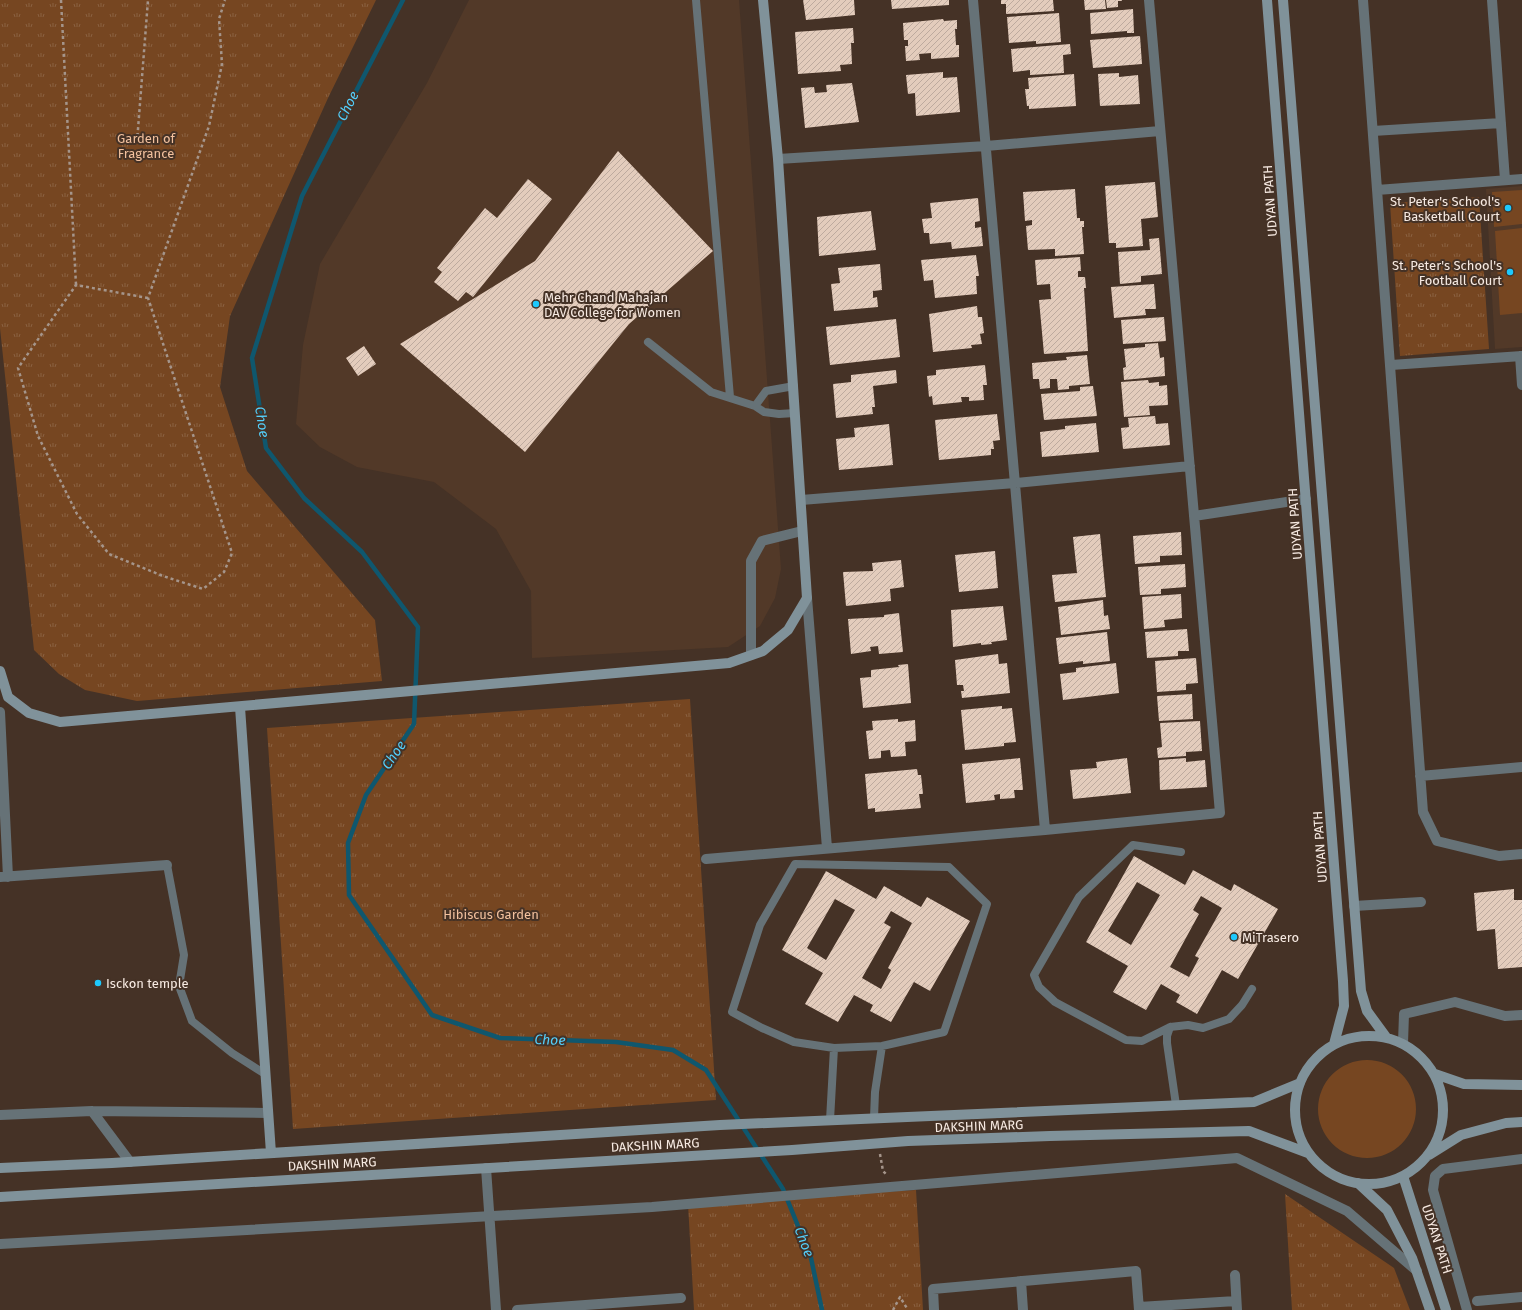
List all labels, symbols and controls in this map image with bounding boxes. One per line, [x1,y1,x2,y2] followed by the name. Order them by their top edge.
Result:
[333,88,363,124] water label: Choe
[117,131,177,161] park label: Garden of Fragrance
[1260,165,1280,237] street label: UDYAN PATH
[1390,194,1500,224] place label: St. Peter's School's Basketball Court
[1503,203,1513,213] marker: St. Peter's School's Basketball Court
[1392,258,1502,288] place label: St. Peter's School's Football Court
[1505,267,1515,277] marker: St. Peter's School's Football Court
[544,290,681,320] place label: Mehr Chand Mahajan DAV College for Women
[531,299,541,309] marker: Mehr Chand Mahajan DAV College for Women
[251,405,273,439] water label: Choe
[1285,488,1305,560] street label: UDYAN PATH
[378,737,410,773] water label: Choe
[1310,811,1330,883] street label: UDYAN PATH
[443,907,539,922] park label: Hibiscus Garden
[1242,930,1299,945] place label: MiTrasero
[1229,932,1239,942] marker: MiTrasero
[106,976,189,991] place label: Isckon temple
[93,978,103,988] marker: Isckon temple
[534,1031,566,1049] water label: Choe
[934,1117,1024,1135] street label: DAKSHIN MARG
[610,1135,700,1155] street label: DAKSHIN MARG
[287,1154,377,1174] street label: DAKSHIN MARG
[1419,1202,1455,1276] street label: UDYAN PATH
[790,1224,818,1260] water label: Choe

